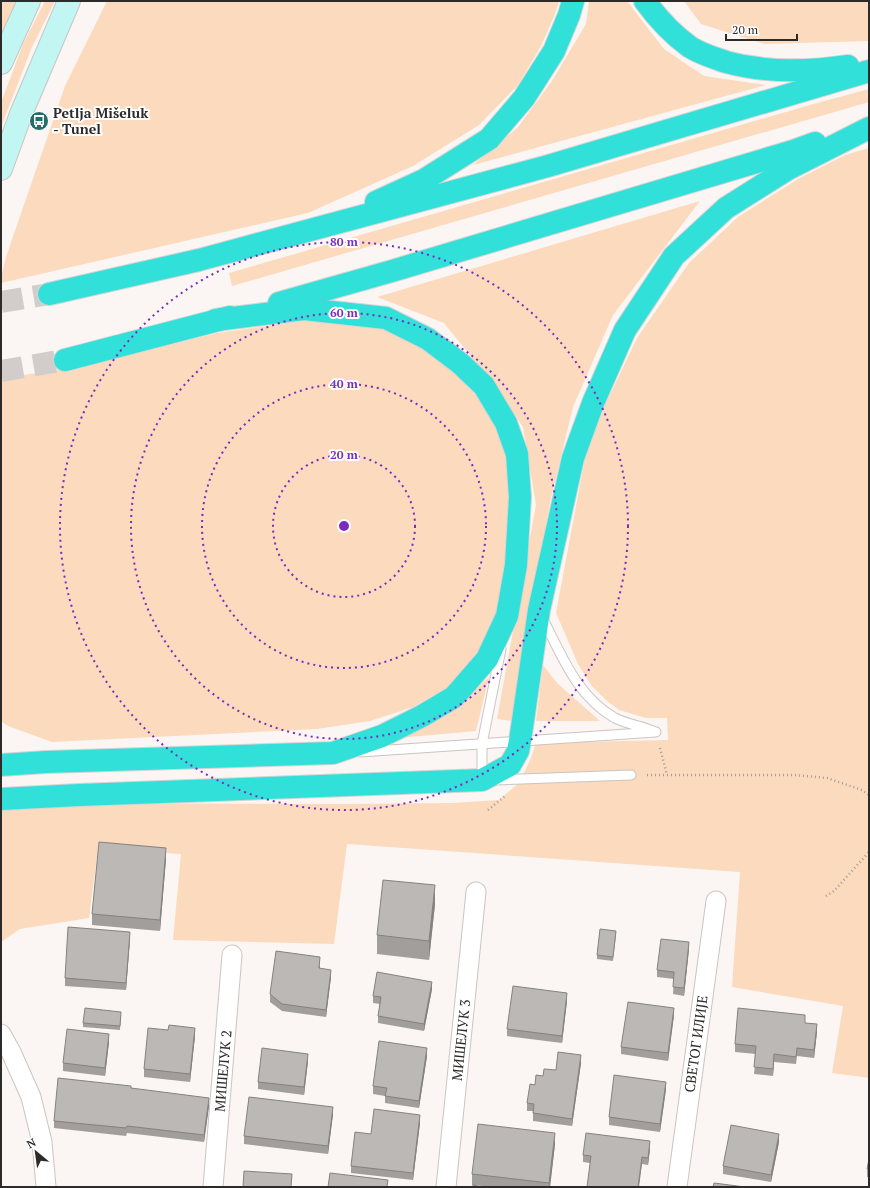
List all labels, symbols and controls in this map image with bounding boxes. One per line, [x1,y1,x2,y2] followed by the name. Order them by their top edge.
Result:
[726,16,797,42] scale bar
[732,22,759,37] text: 20 m
[53,103,149,138] place label: Petlja Mišeluk - Tunel
[28,110,50,132] bus stop icon: Petlja Mišeluk - Tunel
[330,234,358,249] text: 80 m
[330,305,358,320] text: 60 m
[330,376,358,391] text: 40 m
[330,447,358,462] text: 20 m
[337,519,351,533] centre of rings
[679,994,712,1094] street label: СВЕТОГ ИЛИЈЕ
[447,998,474,1082] street label: МИШЕЛУК 3
[209,1029,236,1113] street label: МИШЕЛУК 2
[16,1132,56,1172] north arrow
[24,1135,39,1151] text: N

